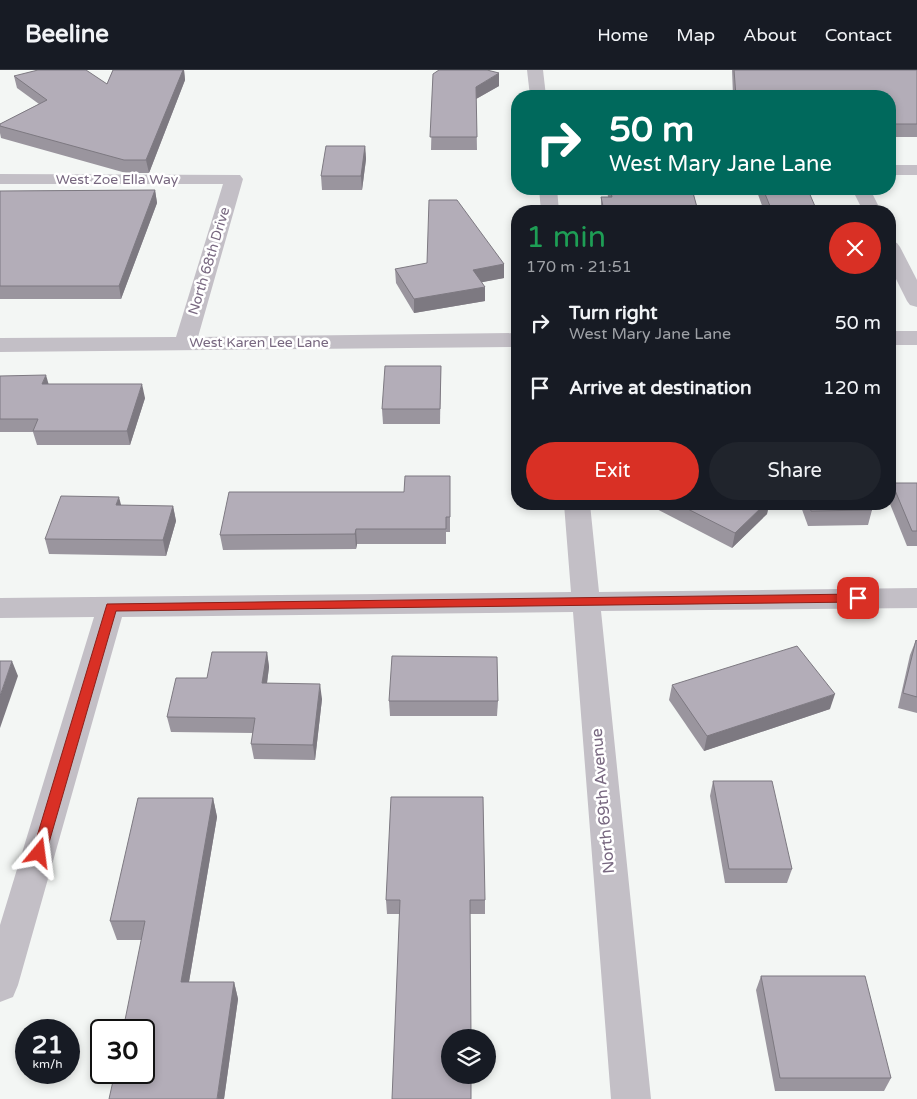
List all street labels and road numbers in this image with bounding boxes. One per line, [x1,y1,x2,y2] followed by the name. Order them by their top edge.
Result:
[56,171,179,188] street label: West Zoe Ella Way
[184,205,234,317] street label: North 68th Drive
[189,334,329,351] street label: West Karen Lee Lane
[587,727,619,875] street label: North 69th Avenue

